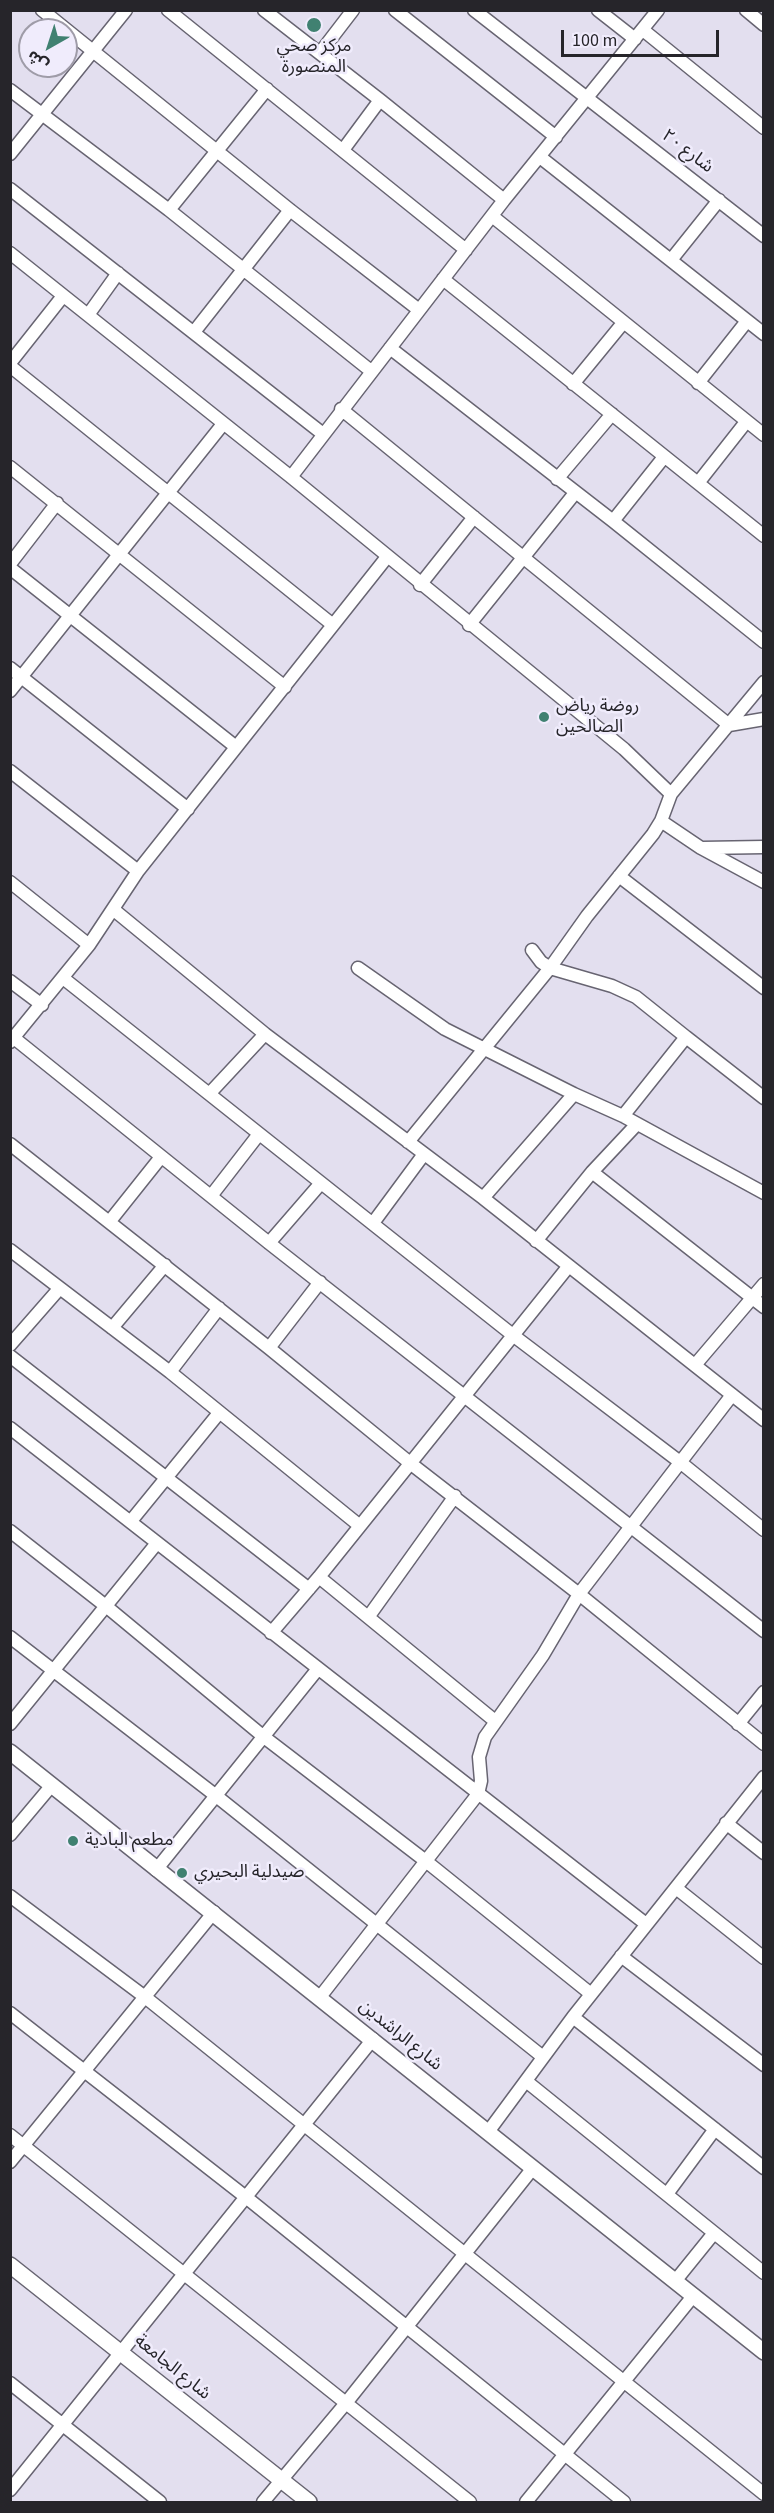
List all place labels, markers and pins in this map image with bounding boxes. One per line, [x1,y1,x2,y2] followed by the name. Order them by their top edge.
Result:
[305,16,323,34] marker: مركز صحي المنصورة
[277,36,351,78] place label: مركز صحي المنصورة
[556,696,639,738] place label: روضة رياض الصالحين
[537,710,551,724] marker: روضة رياض الصالحين
[85,1830,173,1852] place label: مطعم البادية
[66,1834,80,1848] marker: مطعم البادية
[194,1862,304,1884] place label: صيدلية البحيري
[175,1866,189,1880] marker: صيدلية البحيري

